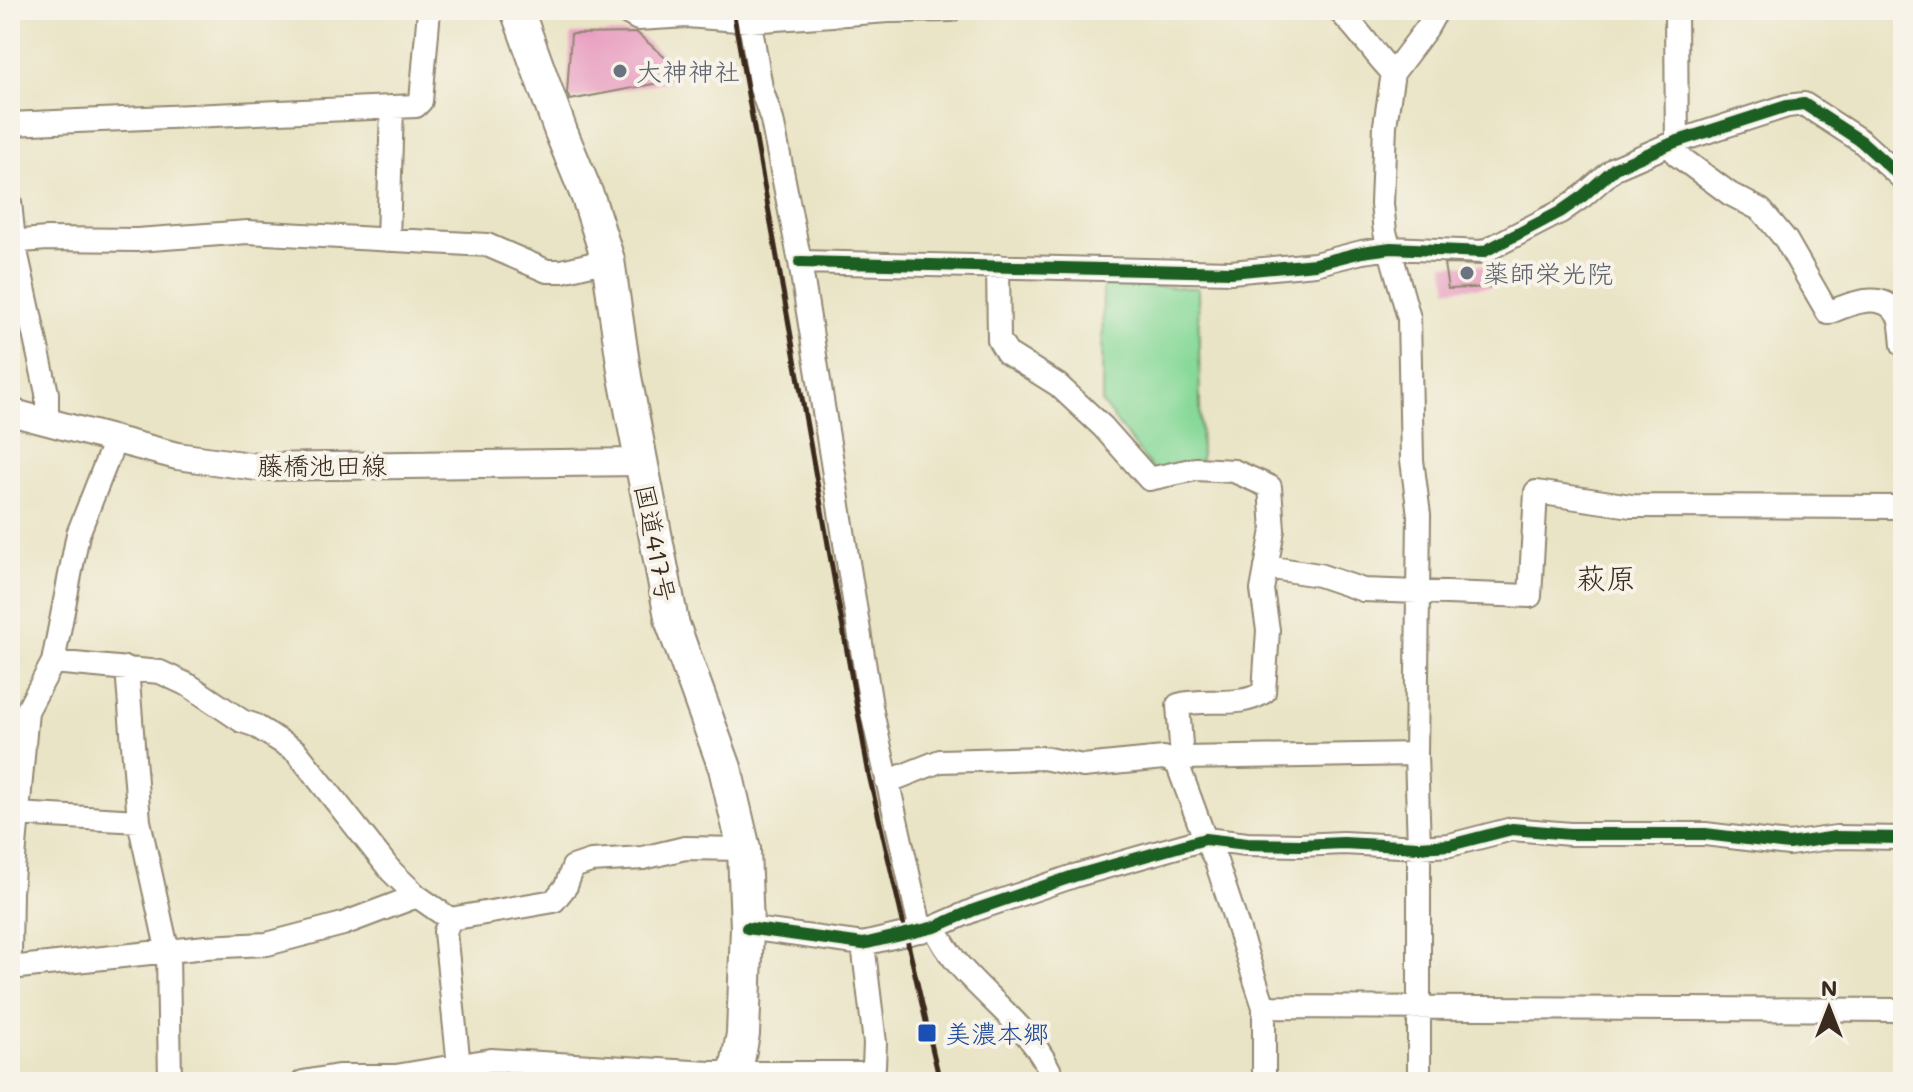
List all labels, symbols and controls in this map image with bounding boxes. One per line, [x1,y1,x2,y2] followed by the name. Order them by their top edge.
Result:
[636,54,740,88] place label: 大神神社
[611,62,629,80] marker: 大神神社
[1483,256,1613,290] place label: 薬師栄光院
[1458,264,1476,282] marker: 薬師栄光院
[257,448,387,482] street label: 藤橋池田線
[628,481,684,605] street label: 国道417号
[1576,557,1636,597] district label: 萩原
[1789,968,1869,1048] north arrow
[1821,973,1837,1002] text: N
[945,1016,1049,1050] place label: 美濃本郷
[916,1022,938,1044] marker: 美濃本郷

